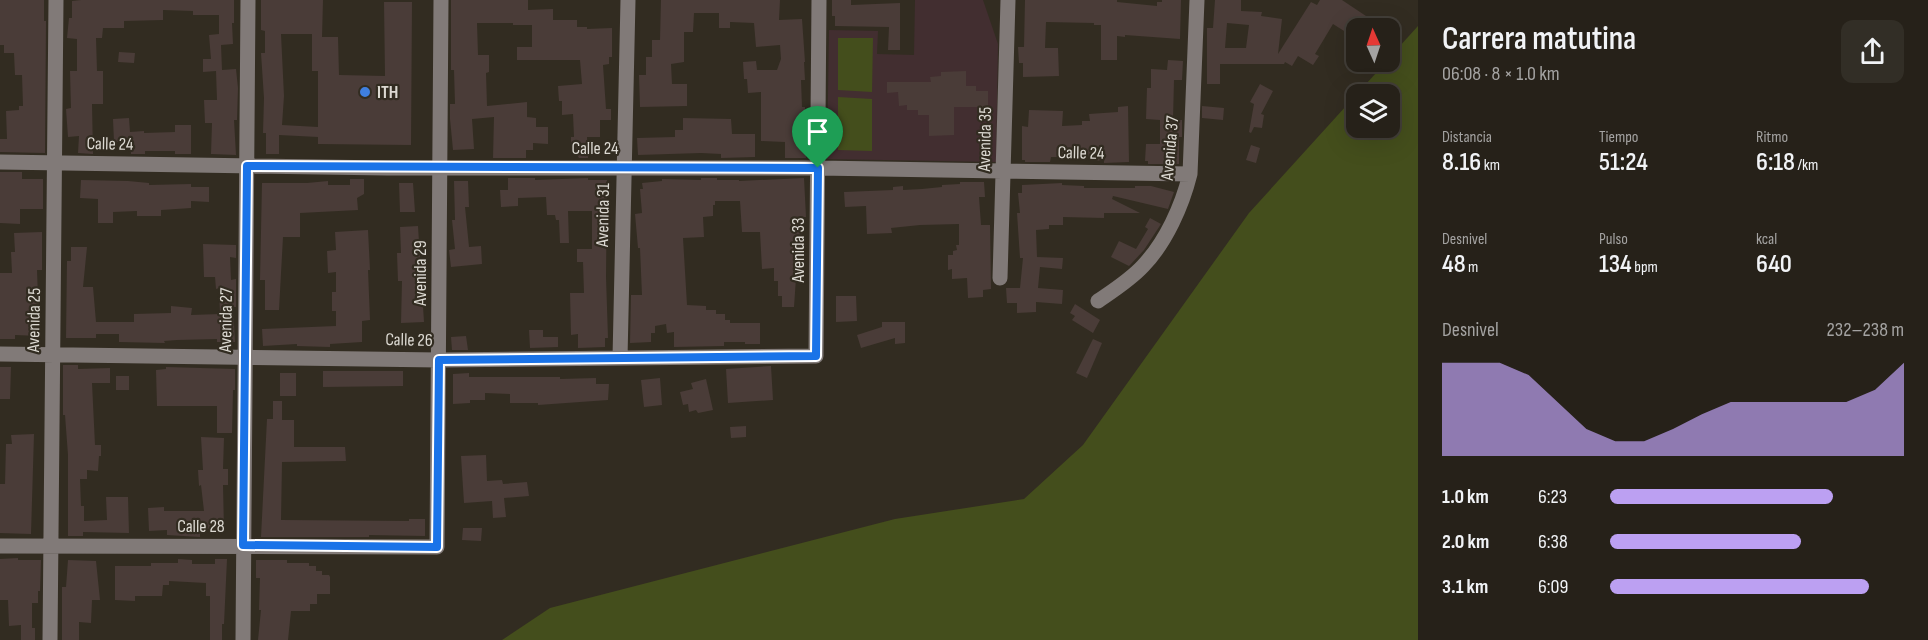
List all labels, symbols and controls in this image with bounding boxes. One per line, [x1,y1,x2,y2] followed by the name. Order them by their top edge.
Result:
[1346,18,1400,72] north arrow
[1346,18,1400,138] map controls
[1442,19,1636,59] text: Carrera matutina
[1841,20,1904,83] button: share
[1442,62,1560,86] text: 06:08 · 8 × 1.0 km
[377,82,398,103] place label: ITH
[1346,84,1400,138] button: layers
[358,85,372,99] marker: ITH
[792,106,843,168] pin
[974,106,996,173] street label: Avenida 35
[1157,114,1183,182] street label: Avenida 37
[801,115,834,148] icon: arrive
[1442,128,1492,147] text: Distancia
[1599,128,1638,147] text: Tiempo
[1756,128,1788,147] text: Ritmo
[86,133,134,155] street label: Calle 24
[572,138,619,159] street label: Calle 24
[1057,142,1105,164] street label: Calle 24
[1442,147,1481,178] text: 8.16
[1599,147,1648,178] text: 51:24
[1756,147,1795,178] text: 6:18
[1481,156,1500,175] text: km
[1795,156,1818,175] text: /km
[592,182,614,248] street label: Avenida 31
[788,218,809,284] street label: Avenida 33
[1442,230,1487,249] text: Desnivel
[1599,230,1628,249] text: Pulso
[1756,230,1777,249] text: kcal
[410,240,431,307] street label: Avenida 29
[1442,249,1466,280] text: 48
[1599,249,1632,280] text: 134
[1756,249,1792,280] text: 640
[1466,258,1478,277] text: m
[1632,258,1658,277] text: bpm
[215,287,237,353] street label: Avenida 27
[23,288,45,353] street label: Avenida 25
[1442,318,1499,342] text: Desnivel
[1827,318,1904,342] text: 232–238 m
[385,329,433,351] street label: Calle 26
[1442,485,1489,509] text: 1.0 km
[1538,485,1567,509] text: 6:23
[177,516,225,537] street label: Calle 28
[1442,530,1489,554] text: 2.0 km
[1538,530,1568,554] text: 6:38
[1442,575,1488,599] text: 3.1 km
[1538,575,1568,599] text: 6:09

